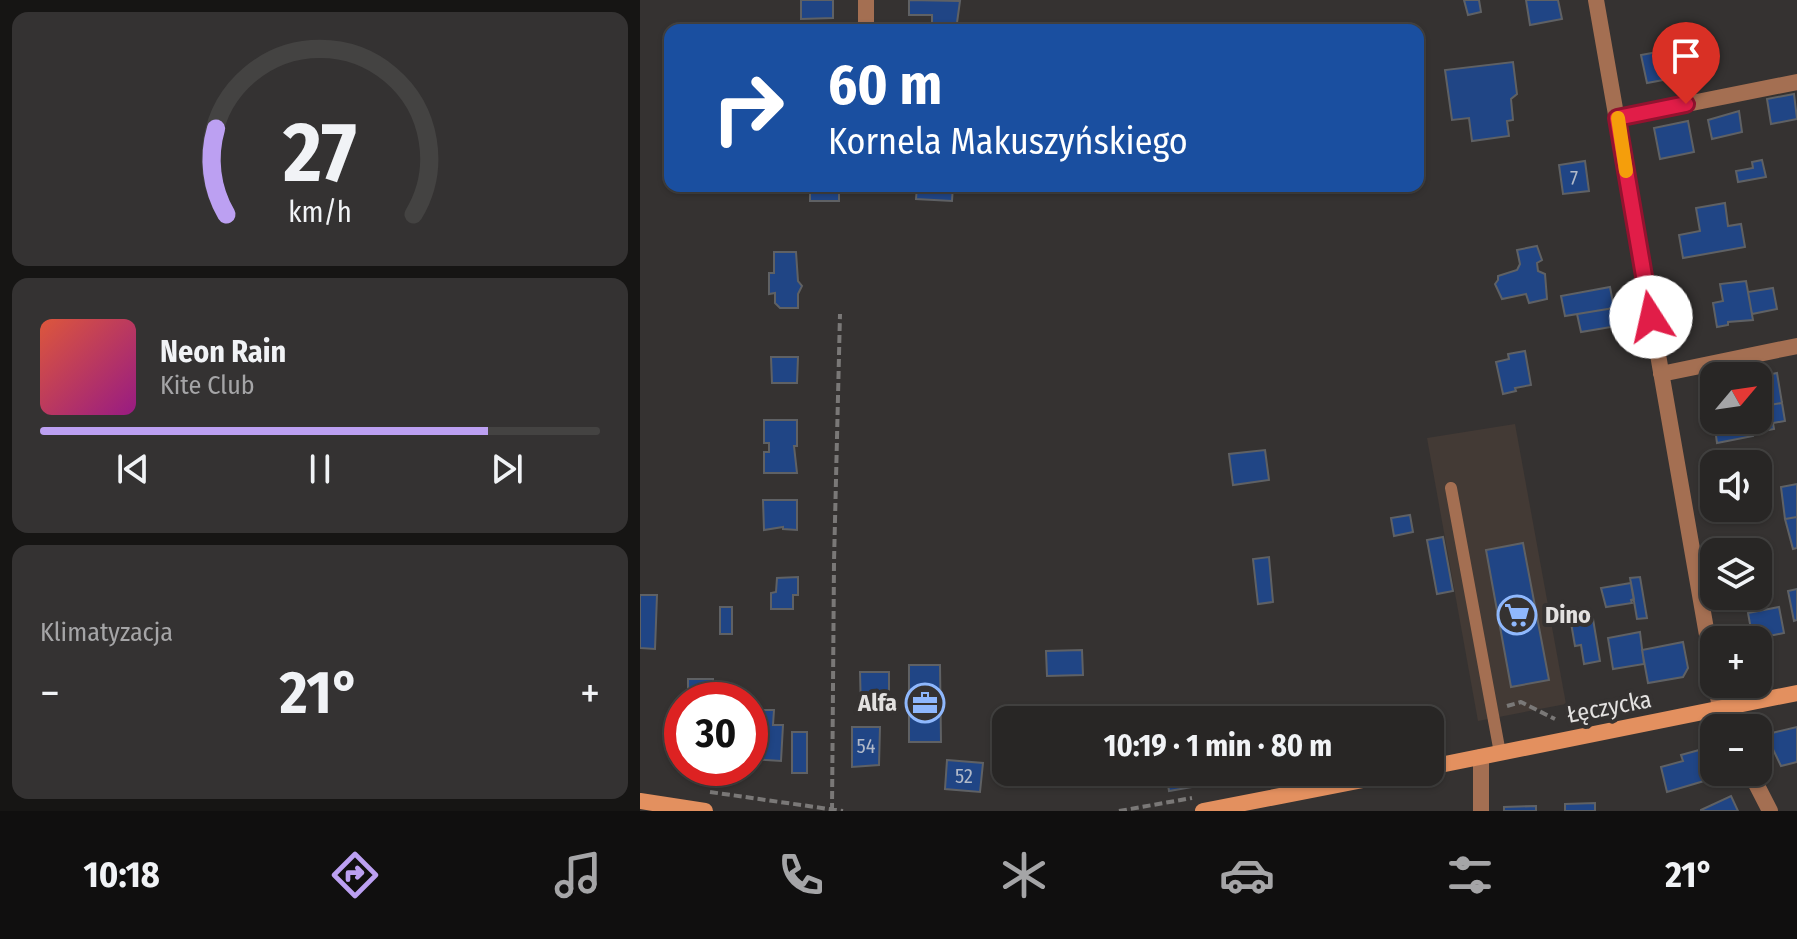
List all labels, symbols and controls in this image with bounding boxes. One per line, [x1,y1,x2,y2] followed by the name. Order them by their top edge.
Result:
[1652,22,1720,104] pin
[1664,34,1708,78] icon: arrive
[828,52,942,119] text: 60 m
[696,56,800,160] icon: right
[282,103,357,203] text: 27
[828,120,1188,164] text: Kornela Makuszyńskiego
[1570,166,1578,190] house number: 7
[288,195,352,230] text: km/h
[1609,275,1693,359] position arrow
[160,334,286,370] text: Neon Rain
[1700,362,1772,434] north arrow
[1700,362,1772,786] map controls
[160,370,255,401] text: Kite Club
[111,447,155,491] icon: previous
[298,447,342,491] icon: pause
[485,447,529,491] icon: next
[1700,450,1772,522] button: sound
[1700,538,1772,610] button: layers
[1496,594,1538,636] supermarket icon: Dino
[1545,601,1591,629] place label: Dino
[40,617,173,648] text: Klimatyzacja
[1700,626,1772,698] button: +
[280,657,360,729] text: 21°
[40,667,60,720] text: −
[580,667,600,720] text: +
[664,682,768,786] speed limit sign: 30
[904,682,946,724] office icon: Alfa
[1564,685,1654,729] street label: Łęczycka
[857,689,897,717] place label: Alfa
[1700,714,1772,786] button: −
[1104,728,1332,764] text: 10:19 · 1 min · 80 m
[857,734,876,758] house number: 54
[955,764,973,788] house number: 52
[327,847,383,903] icon: directions
[550,847,606,903] icon: music
[773,847,829,903] icon: phone
[996,847,1052,903] icon: climate
[1219,847,1275,903] icon: car
[1442,847,1498,903] icon: filters
[84,853,160,897] text: 10:18
[1665,853,1713,897] text: 21°

